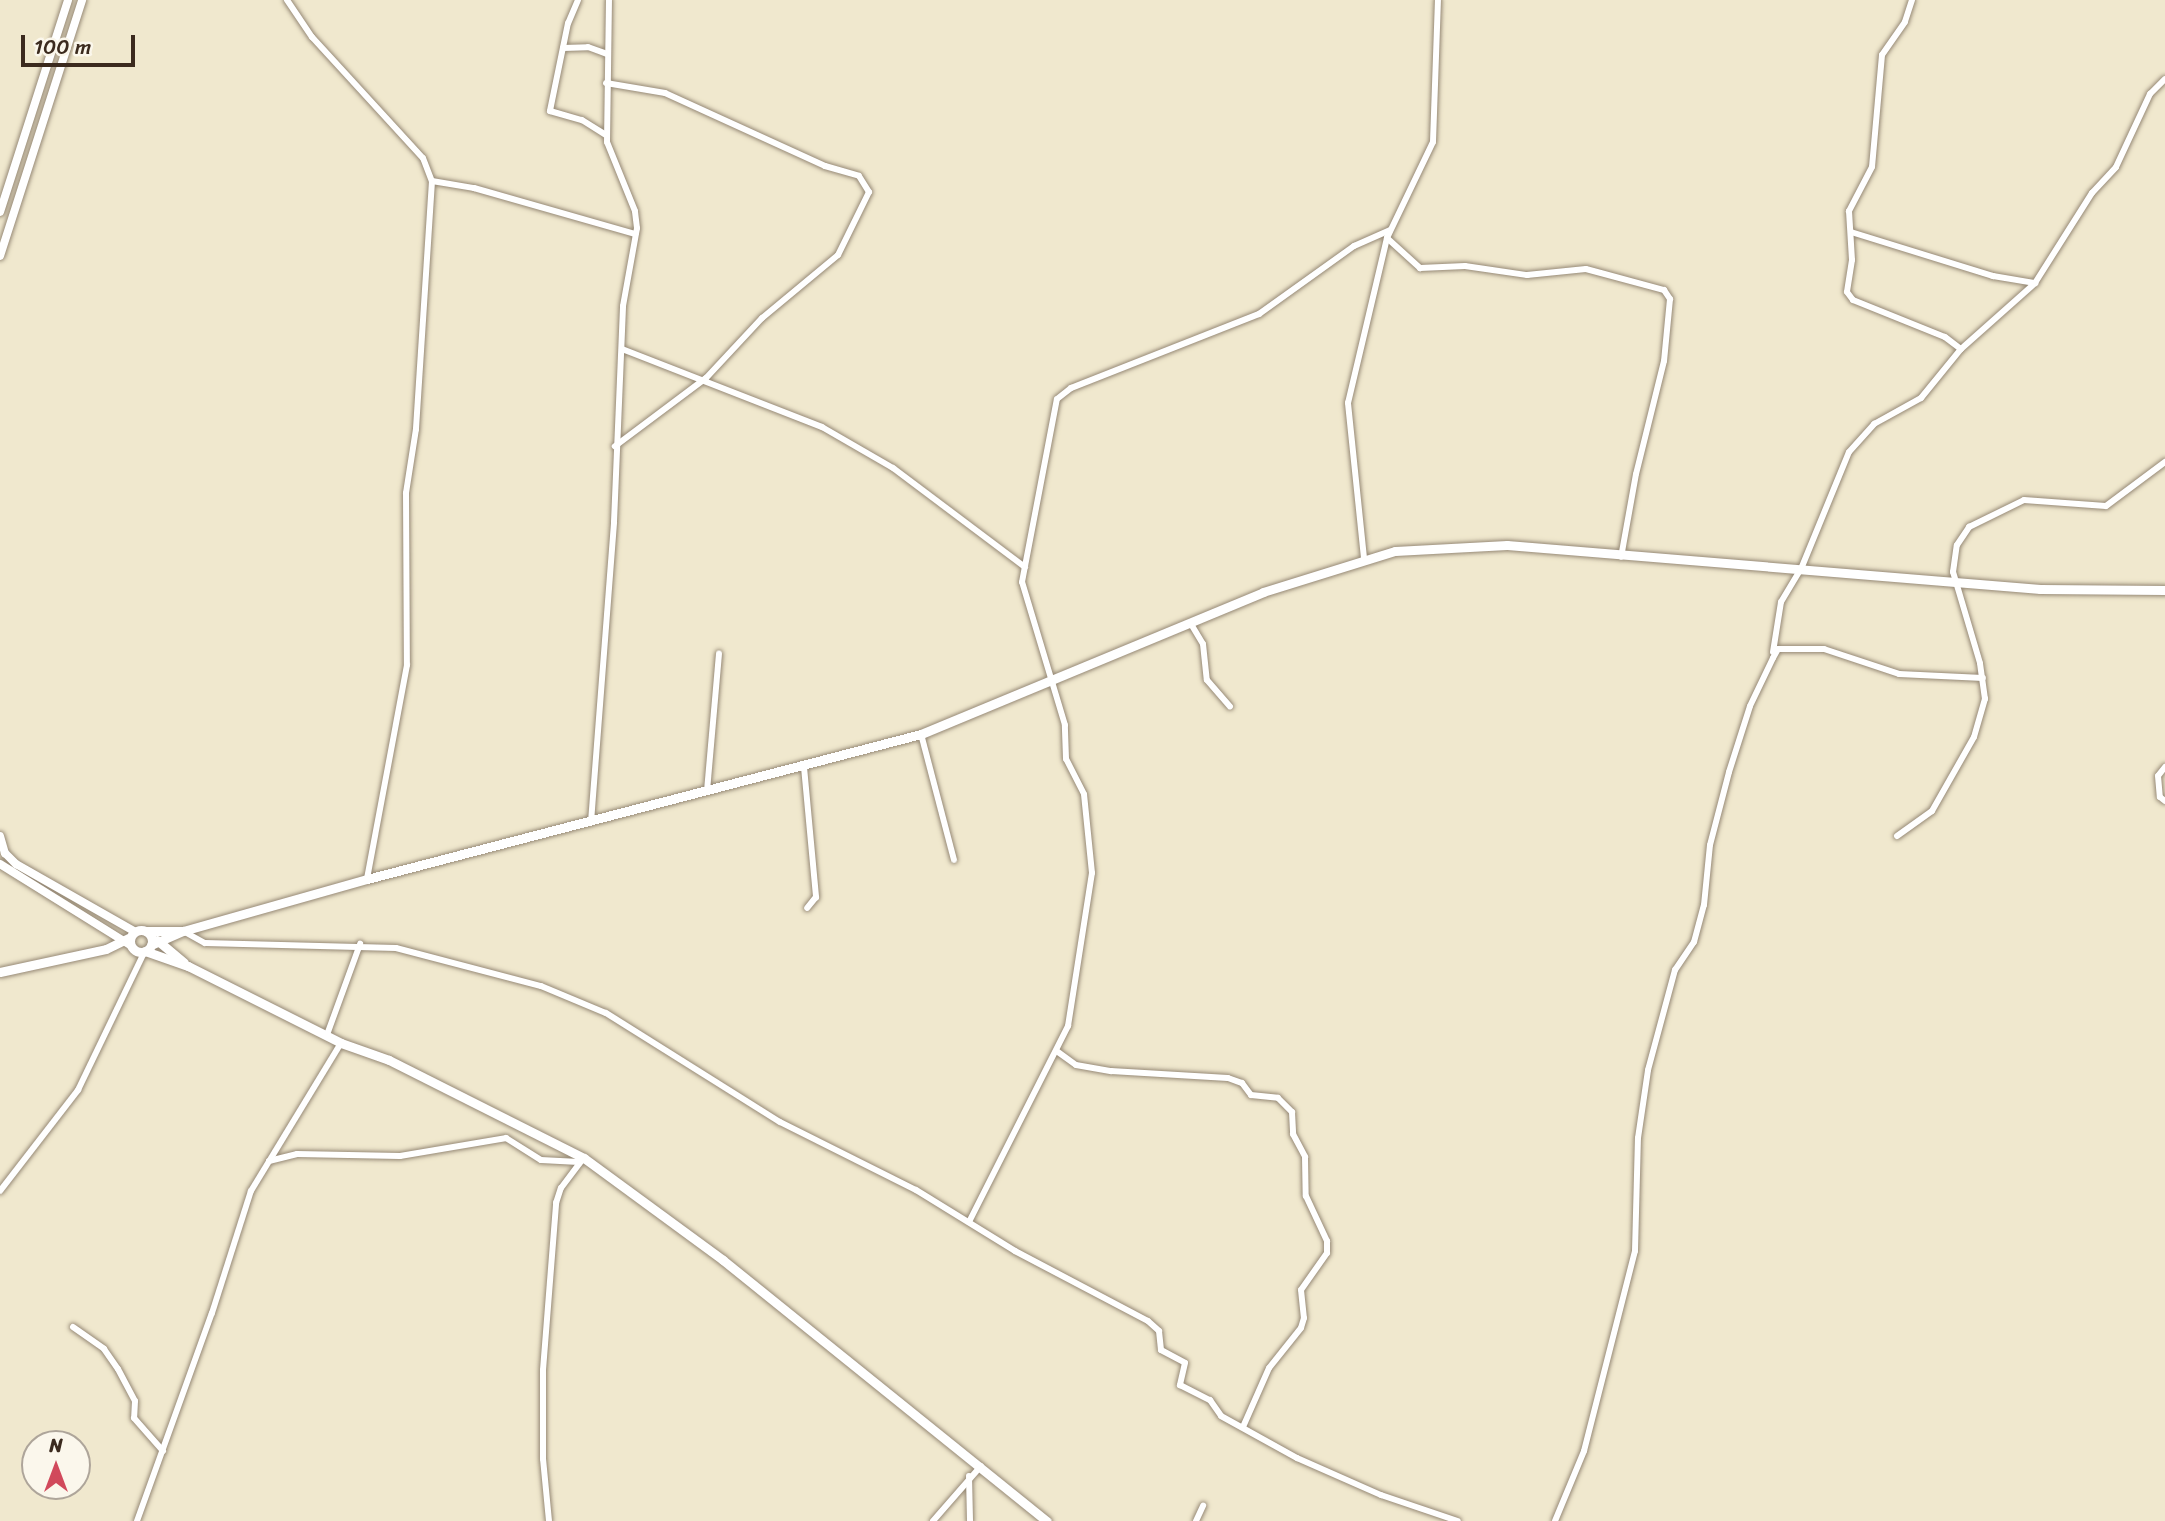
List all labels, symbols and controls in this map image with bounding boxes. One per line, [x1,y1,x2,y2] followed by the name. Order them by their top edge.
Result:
[24,21,138,65] scale bar
[34,28,91,66] text: 100 m
[49,1429,63,1462] text: N
[21,1430,91,1500] north arrow

